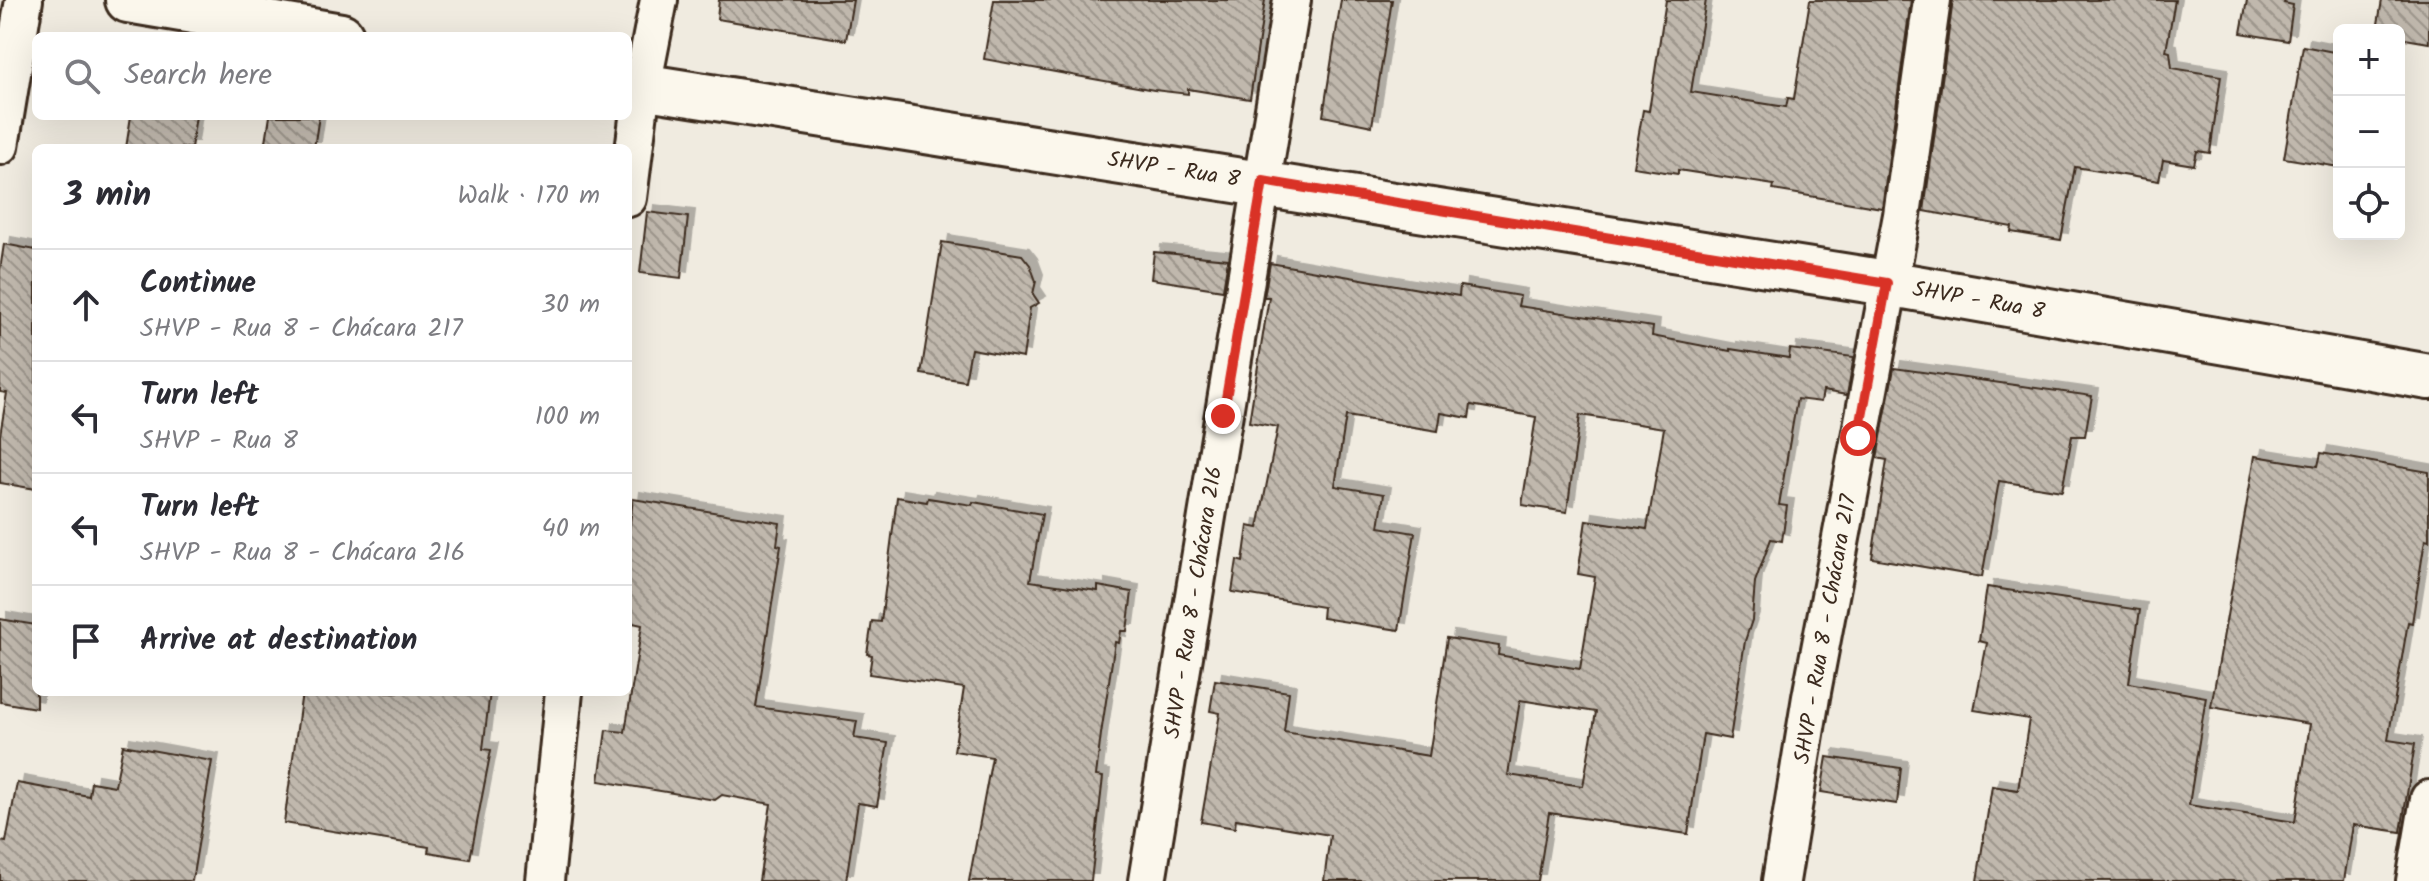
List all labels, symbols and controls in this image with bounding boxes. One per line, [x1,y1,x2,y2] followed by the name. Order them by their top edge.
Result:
[2333,24,2405,240] map controls
[2333,24,2405,96] button: +
[32,32,632,120] search box
[124,52,272,100] text: Search here
[60,54,104,98] icon: search
[2333,96,2405,168] button: −
[1105,143,1243,198] street label: SHVP - Rua 8
[2333,168,2405,240] button: locate
[64,169,151,223] text: 3 min
[458,175,600,217] text: Walk · 170 m
[140,260,256,308] text: Continue
[1910,273,2048,330] street label: SHVP - Rua 8
[64,283,108,327] icon: ahead
[541,284,600,326] text: 30 m
[140,308,463,350] text: SHVP - Rua 8 - Chácara 217
[140,372,259,420] text: Turn left
[64,395,108,439] icon: left
[535,396,600,438] text: 100 m
[1205,398,1241,434] route end
[140,420,298,462] text: SHVP - Rua 8
[1840,420,1876,456] route start
[1156,464,1233,741] street label: SHVP - Rua 8 - Chácara 216
[140,484,259,532] text: Turn left
[1786,491,1868,767] street label: SHVP - Rua 8 - Chácara 217
[64,507,108,551] icon: left
[542,508,600,550] text: 40 m
[140,532,465,574] text: SHVP - Rua 8 - Chácara 216
[140,617,417,665] text: Arrive at destination
[64,619,108,663] icon: arrive

